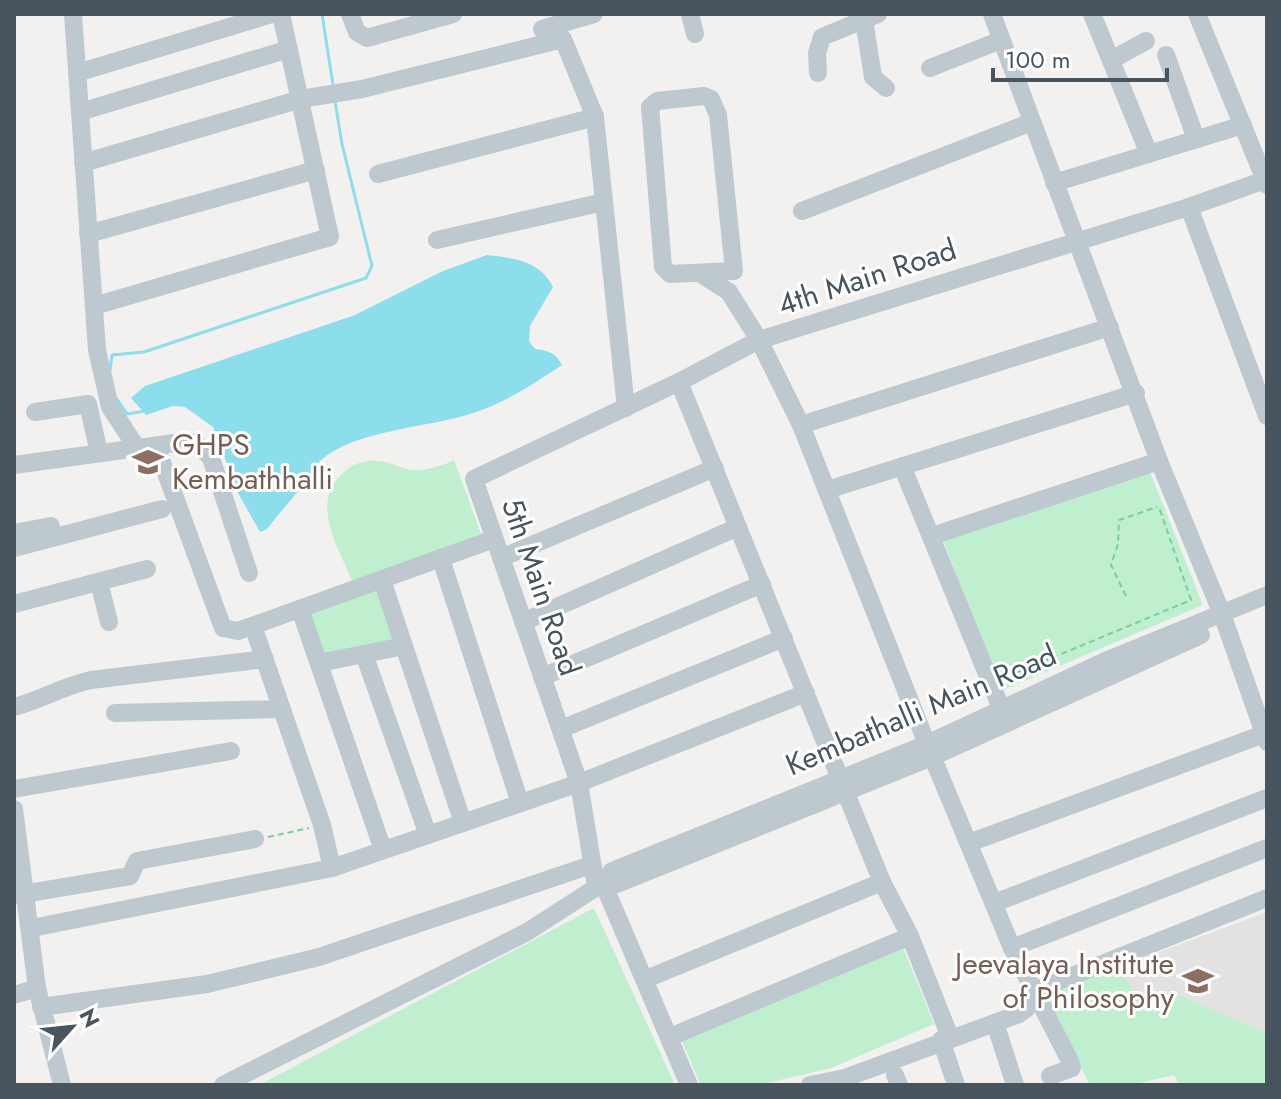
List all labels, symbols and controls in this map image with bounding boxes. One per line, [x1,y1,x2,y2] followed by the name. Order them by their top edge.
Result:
[993,32,1167,82] scale bar
[1005,42,1071,77] text: 100 m
[772,227,962,326] street label: 4th Main Road
[172,423,333,500] place label: GHPS Kembathhalli
[131,445,165,479] school or university icon: GHPS Kembathhalli
[491,492,592,681] street label: 5th Main Road
[779,633,1063,786] street label: Kembathalli Main Road
[951,942,1175,1019] place label: Jeevalaya Institute of Philosophy
[1181,964,1215,998] school or university icon: Jeevalaya Institute of Philosophy
[32,987,112,1067] north arrow
[72,1003,108,1033] text: N

